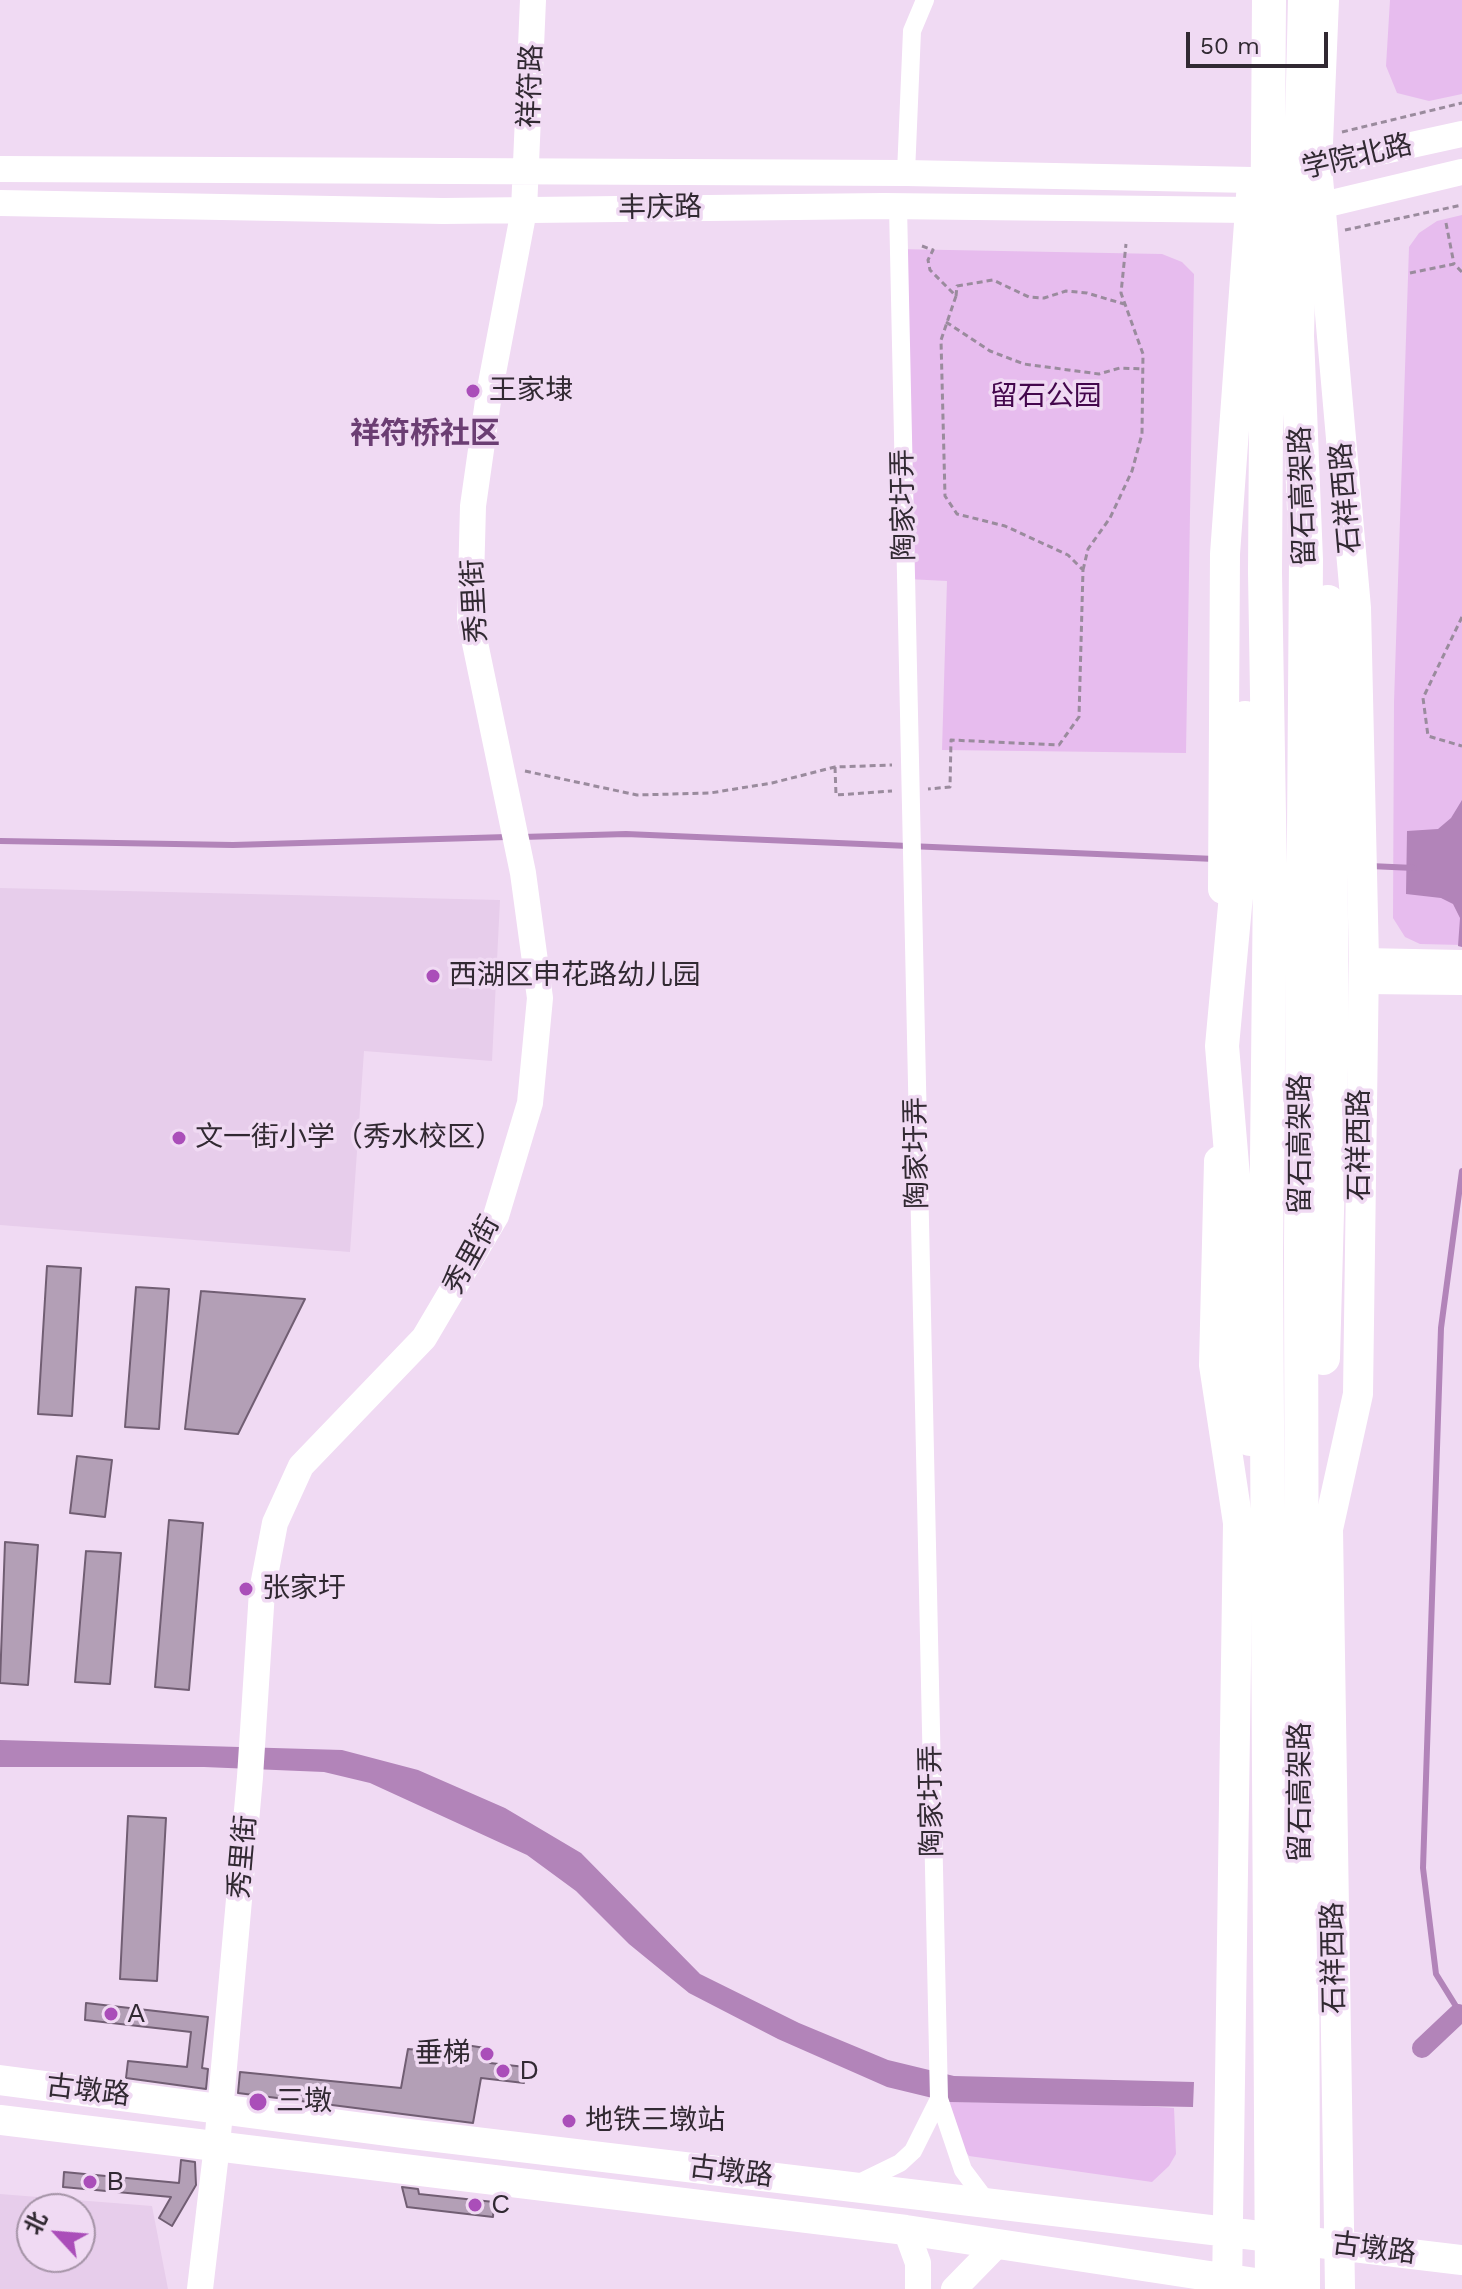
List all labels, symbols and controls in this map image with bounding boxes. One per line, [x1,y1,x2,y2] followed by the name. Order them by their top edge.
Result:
[1190,16,1332,66] scale bar
[1200,32,1260,60] text: 50 m
[513,43,549,129] street label: 祥符路
[1299,128,1415,186] street label: 学院北路
[618,190,702,226] street label: 丰庆路
[489,374,573,408] place label: 王家埭
[990,380,1102,414] park label: 留石公园
[464,382,482,400] marker: 王家埭
[350,416,500,452] district label: 祥符桥社区
[1284,425,1322,567] street label: 留石高架路
[1324,441,1368,555] street label: 石祥西路
[886,449,922,561] street label: 陶家圩弄
[456,558,494,644] street label: 秀里街
[449,959,701,993] place label: 西湖区申花路幼儿园
[424,967,442,985] marker: 西湖区申花路幼儿园
[1284,1074,1318,1214] street label: 留石高架路
[1343,1089,1377,1201] street label: 石祥西路
[899,1097,935,1209] street label: 陶家圩弄
[195,1121,503,1155] place label: 文一街小学（秀水校区）
[170,1129,188,1147] marker: 文一街小学（秀水校区）
[437,1210,507,1300] street label: 秀里街
[262,1572,346,1606] place label: 张家圩
[237,1580,255,1598] marker: 张家圩
[1284,1722,1318,1862] street label: 留石高架路
[914,1745,950,1857] street label: 陶家圩弄
[223,1814,263,1900] street label: 秀里街
[1316,1902,1352,2014] street label: 石祥西路
[127,1997,145,2031] place label: A
[102,2005,120,2023] marker: A
[415,2037,471,2071] place label: 垂梯
[478,2045,496,2063] marker: 垂梯
[519,2054,539,2088] place label: D
[494,2062,512,2080] marker: D
[44,2069,132,2113] street label: 古墩路
[276,2085,332,2119] place label: 三墩
[247,2091,269,2113] marker: 三墩
[585,2104,725,2138] place label: 地铁三墩站
[560,2112,578,2130] marker: 地铁三墩站
[687,2150,775,2194] street label: 古墩路
[106,2165,124,2199] place label: B
[81,2173,99,2191] marker: B
[491,2188,510,2222] place label: C
[16,2193,96,2273] north arrow
[466,2196,484,2214] marker: C
[20,2208,52,2239] text: 北
[1330,2227,1418,2271] street label: 古墩路

